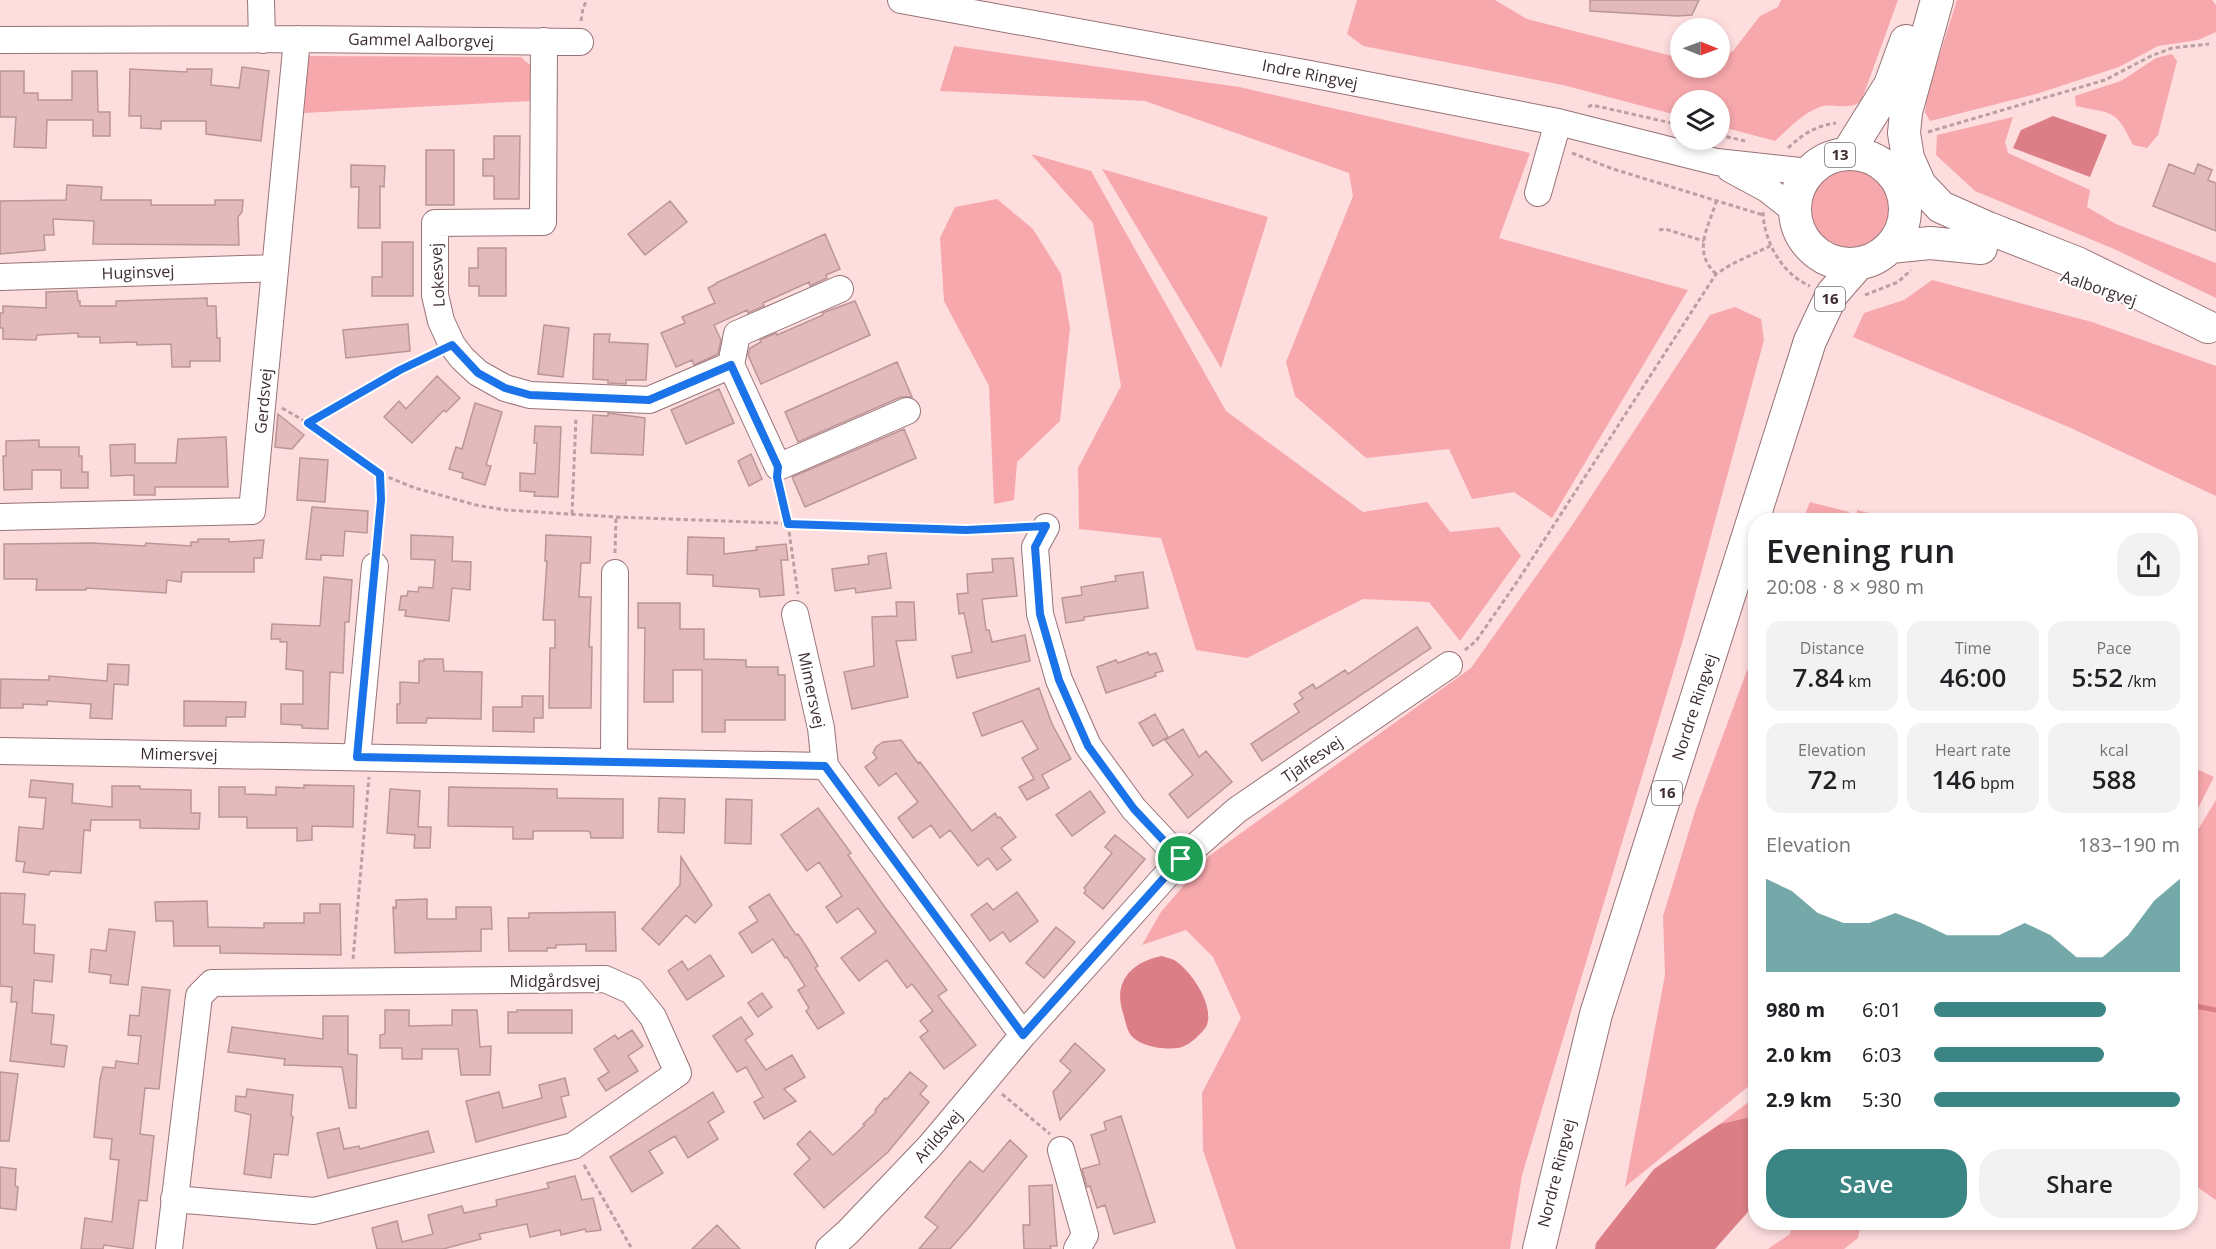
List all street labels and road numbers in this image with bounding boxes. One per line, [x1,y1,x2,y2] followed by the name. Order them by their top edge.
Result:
[348,28,494,52] street label: Gammel Aalborgvej
[1260,54,1360,94] street label: Indre Ringvej
[1825,143,1855,167] road number: 13
[424,242,450,308] street label: Lokesvej
[101,260,175,284] street label: Huginsvej
[2058,265,2140,311] street label: Aalborgvej
[1815,287,1845,311] road number: 16
[249,367,277,435] street label: Gerdsvej
[793,650,831,730] street label: Mimersvej
[1666,651,1722,763] street label: Nordre Ringvej
[1277,731,1347,787] street label: Tjalfesvej
[140,742,218,766] street label: Mimersvej
[1652,781,1682,805] road number: 16
[510,970,600,992] street label: Midgårdsvej
[909,1105,967,1167] street label: Arildsvej
[1532,1116,1580,1230] street label: Nordre Ringvej

